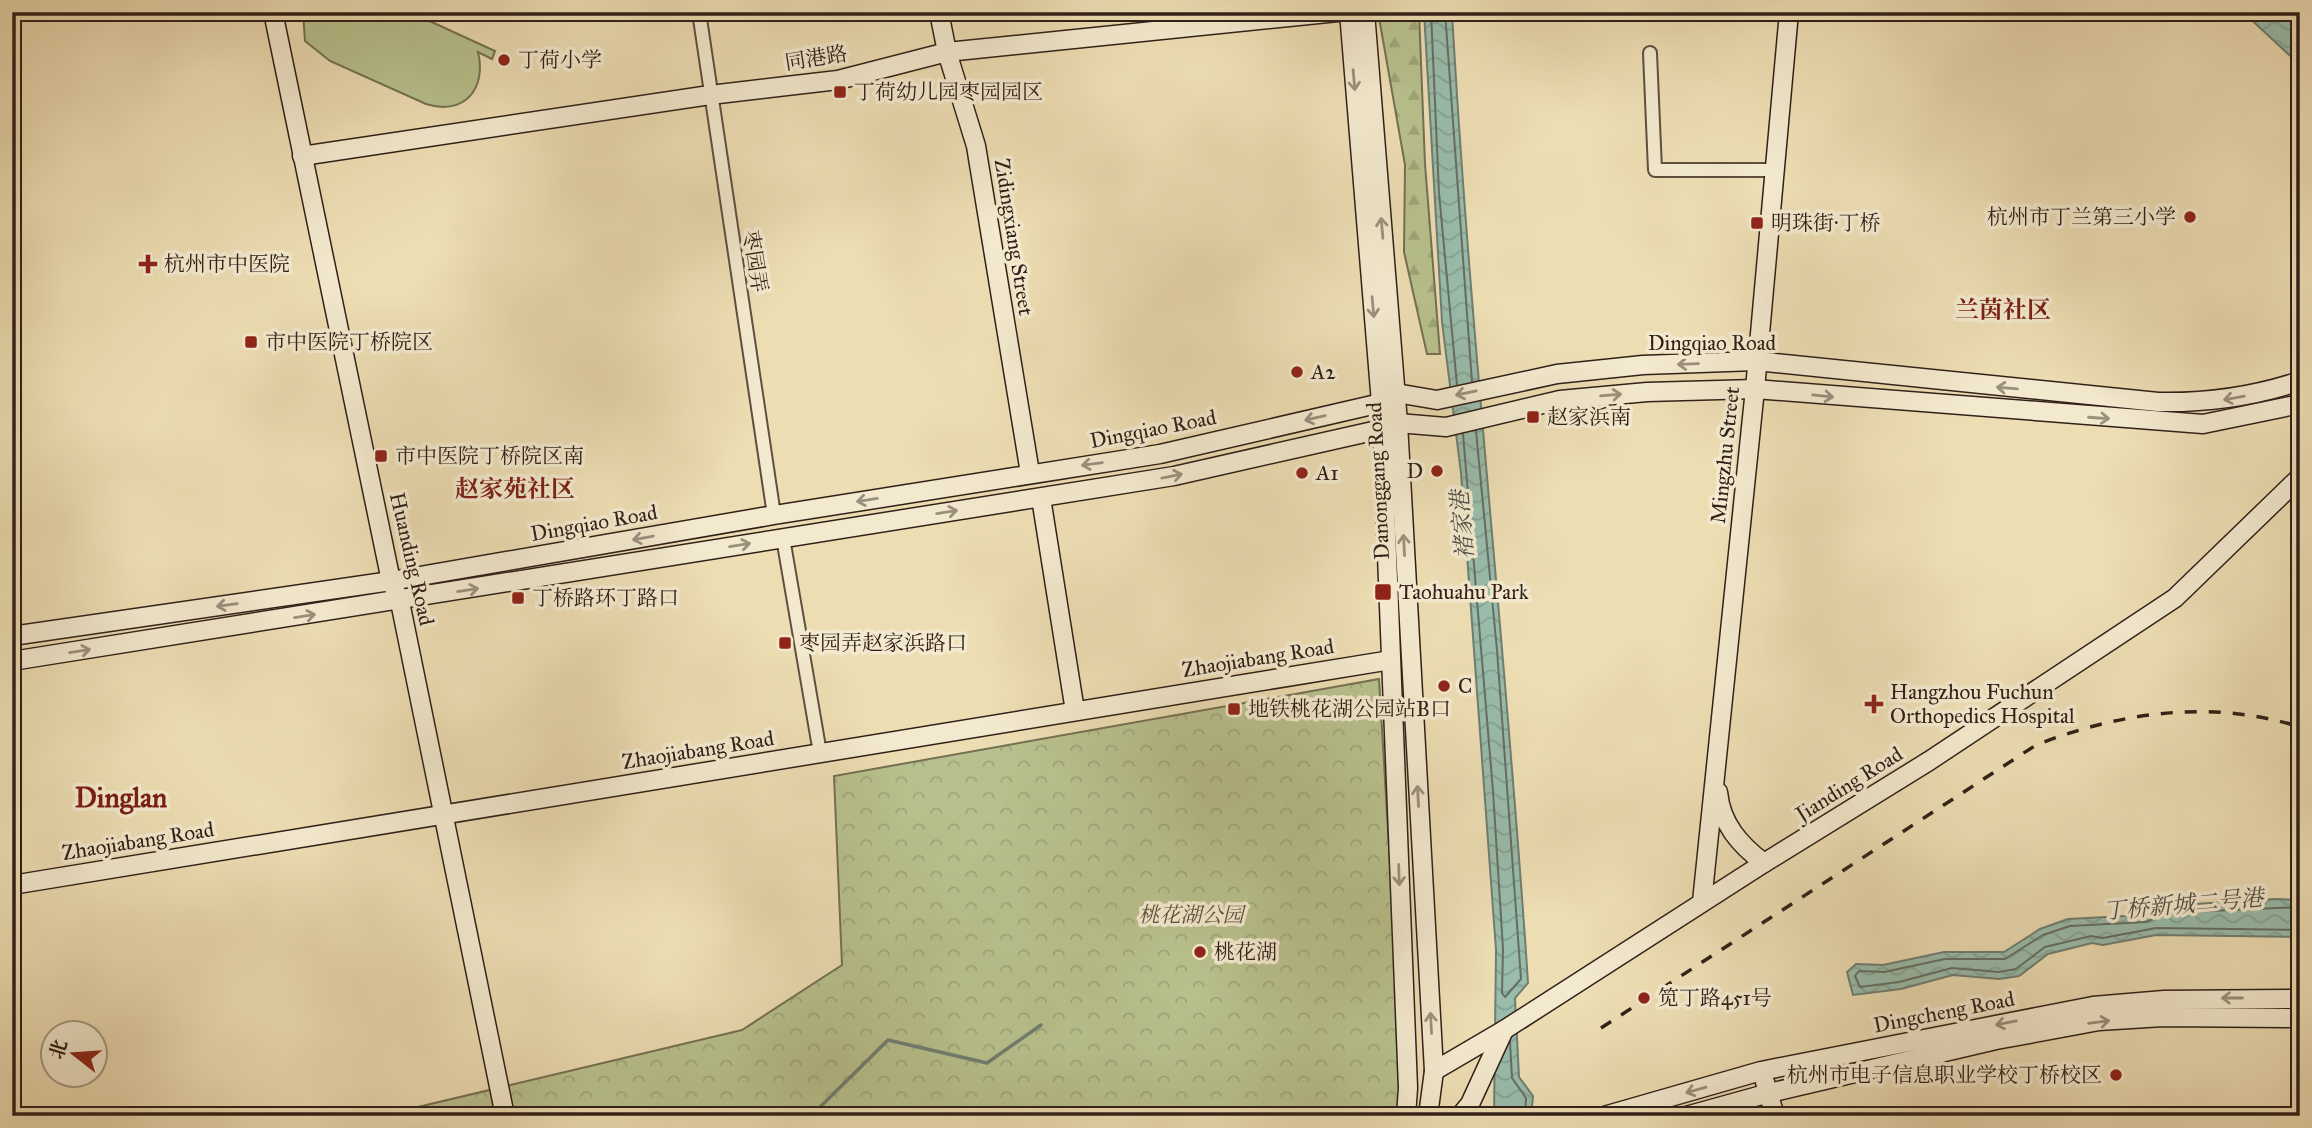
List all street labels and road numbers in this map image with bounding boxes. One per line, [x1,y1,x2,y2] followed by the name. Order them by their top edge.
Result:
[783,40,849,76] street label: 同港路
[989,157,1039,318] street label: Zidingxiang Street
[737,228,773,294] street label: 枣园弄
[1648,330,1777,356] street label: Dingqiao Road
[1705,385,1745,525] street label: Mingzhu Street
[1361,401,1395,560] street label: Danonggang Road
[1088,404,1219,454] street label: Dingqiao Road
[384,490,440,629] street label: Huanding Road
[529,499,660,547] street label: Dingqiao Road
[1180,633,1336,683] street label: Zhaojiabang Road
[620,725,776,775] street label: Zhaojiabang Road
[1789,741,1908,828] street label: Jianding Road
[60,816,216,866] street label: Zhaojiabang Road
[1871,985,2017,1038] street label: Dingcheng Road

